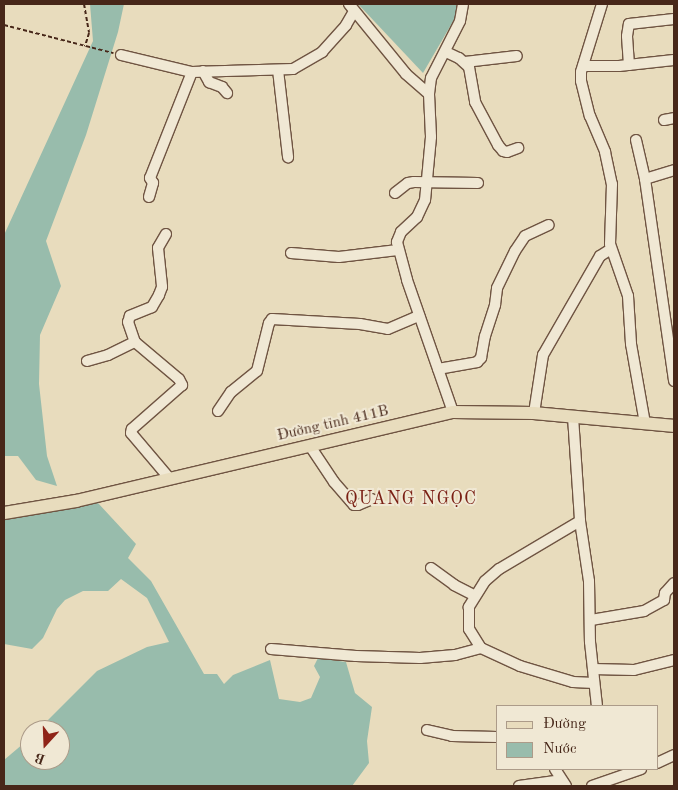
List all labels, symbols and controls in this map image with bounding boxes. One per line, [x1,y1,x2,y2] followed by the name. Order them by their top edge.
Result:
[276,402,390,446] street label: Đường tỉnh 411B
[344,488,478,510] district label: QUANG NGỌC
[496,705,658,770] legend
[543,717,586,732] text: Đường
[20,720,70,770] north arrow
[543,742,577,757] text: Nước
[33,750,47,766] text: B

